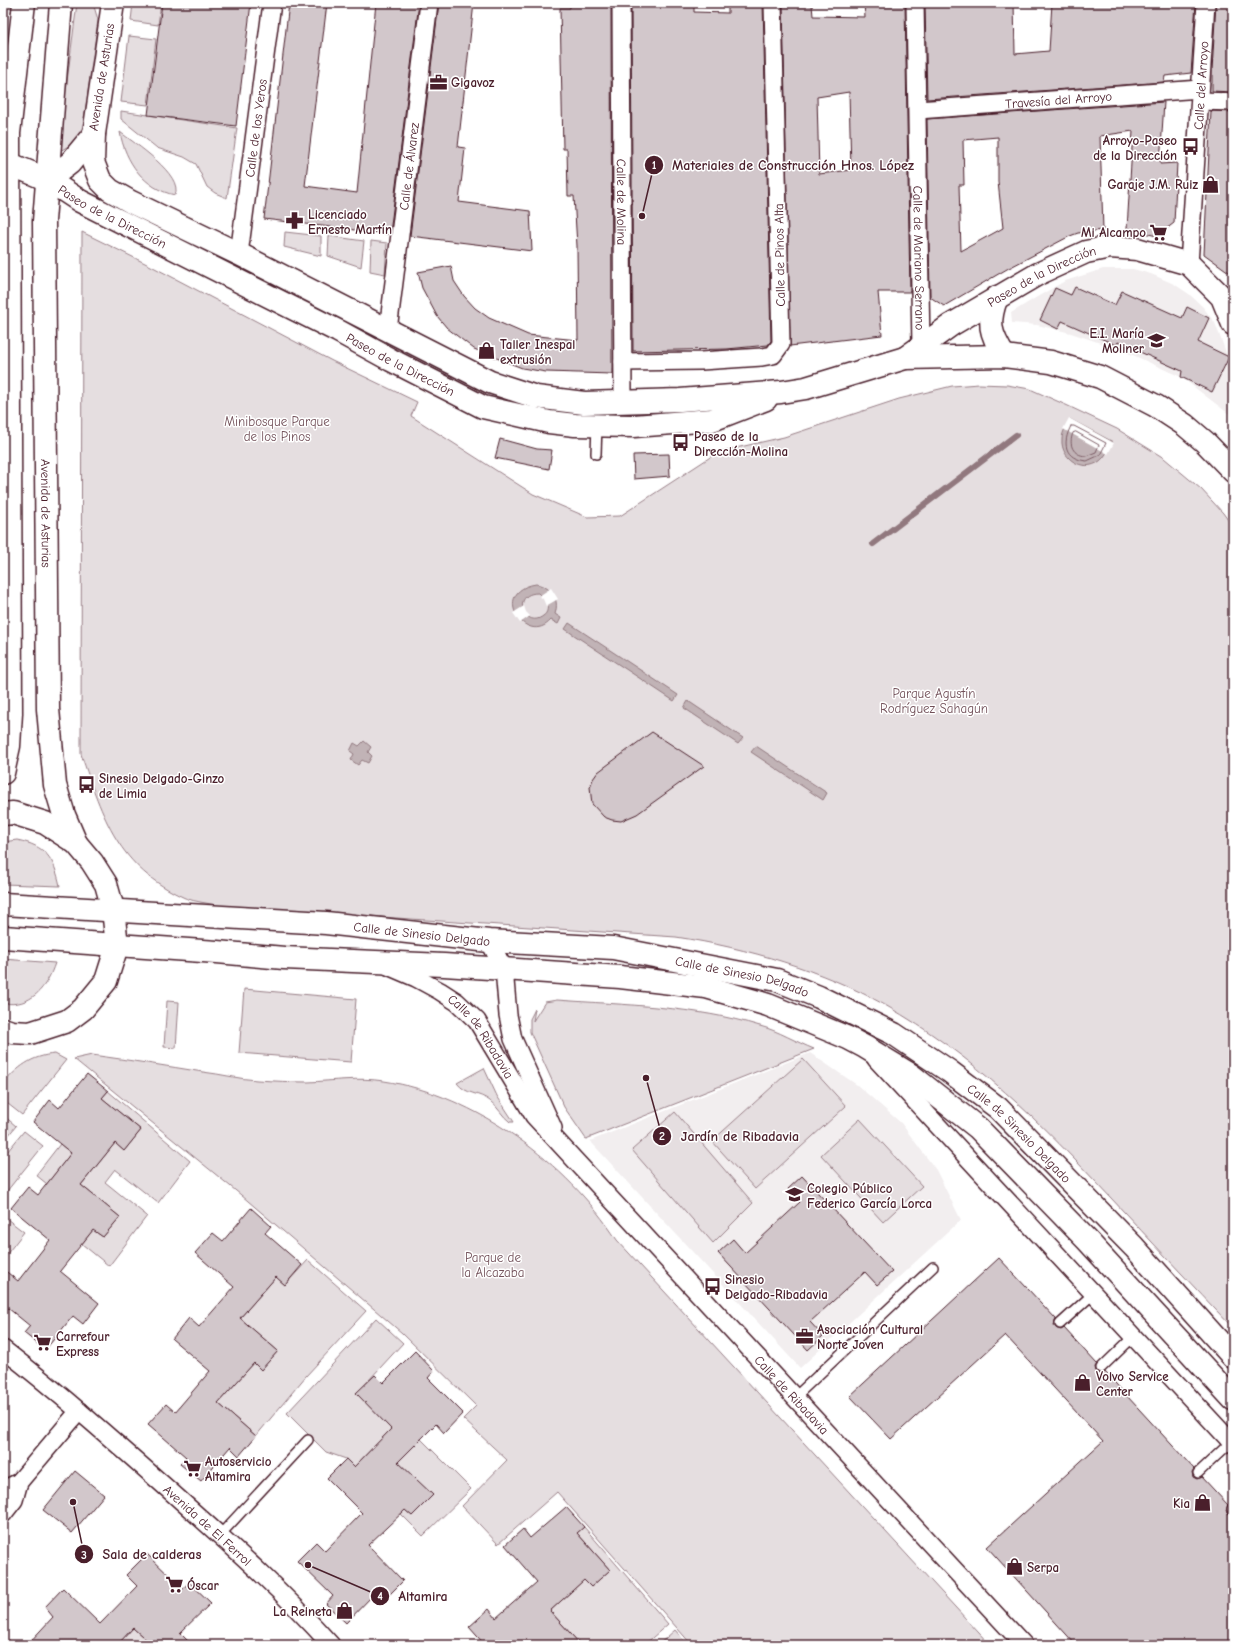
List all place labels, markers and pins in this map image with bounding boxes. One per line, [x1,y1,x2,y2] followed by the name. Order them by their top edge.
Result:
[428,72,448,92] office icon: Gigavoz
[451,75,495,90] place label: Gigavoz
[1093,133,1177,163] place label: Arroyo-Paseo de la Dirección
[1180,137,1200,157] bus stop icon: Arroyo-Paseo de la Dirección
[644,152,922,178] callout: Materiales de Construcción Hnos. López
[1201,174,1221,194] shop icon: Garaje J.M. Ruiz
[1107,177,1198,192] place label: Garaje J.M. Ruiz
[308,207,392,237] place label: Licenciado Ernesto Martín
[285,211,305,231] pharmacy icon: Licenciado Ernesto Martín
[1149,222,1169,242] supermarket icon: Mi Alcampo
[1081,225,1146,240] place label: Mi Alcampo
[1090,326,1145,356] place label: E.I. María Moliner
[1147,330,1167,350] school or university icon: E.I. María Moliner
[500,337,575,367] place label: Taller Inespal extrusión
[477,341,497,361] shop icon: Taller Inespal extrusión
[694,429,788,459] place label: Paseo de la Dirección-Molina
[671,433,691,453] bus stop icon: Paseo de la Dirección-Molina
[99,771,225,801] place label: Sinesio Delgado-Ginzo de Limia
[76,775,96,795] bus stop icon: Sinesio Delgado-Ginzo de Limia
[652,1123,807,1149] callout: Jardín de Ribadavia
[807,1181,932,1211] place label: Colegio Público Federico García Lorca
[784,1185,804,1205] school or university icon: Colegio Público Federico García Lorca
[725,1272,828,1302] place label: Sinesio Delgado-Ribadavia
[702,1276,722,1296] bus stop icon: Sinesio Delgado-Ribadavia
[817,1322,923,1352] place label: Asociación Cultural Norte Joven
[794,1326,814,1346] office icon: Asociación Cultural Norte Joven
[56,1329,110,1359] place label: Carrefour Express
[33,1333,53,1353] supermarket icon: Carrefour Express
[1096,1369,1169,1399] place label: Volvo Service Center
[1073,1373,1093,1393] shop icon: Volvo Service Center
[205,1454,272,1484] place label: Autoservicio Altamira
[182,1458,202,1478] supermarket icon: Autoservicio Altamira
[1193,1493,1213,1513] shop icon: Kia
[1173,1496,1190,1511] place label: Kia
[74,1541,209,1567] callout: Sala de calderas
[1004,1557,1024,1577] shop icon: Serpa
[1027,1560,1059,1575] place label: Serpa
[164,1575,184,1595] supermarket icon: Óscar
[187,1577,220,1593] place label: Óscar
[370,1583,455,1609] callout: Altamira
[335,1601,355,1621] shop icon: La Reineta
[273,1604,332,1619] place label: La Reineta

